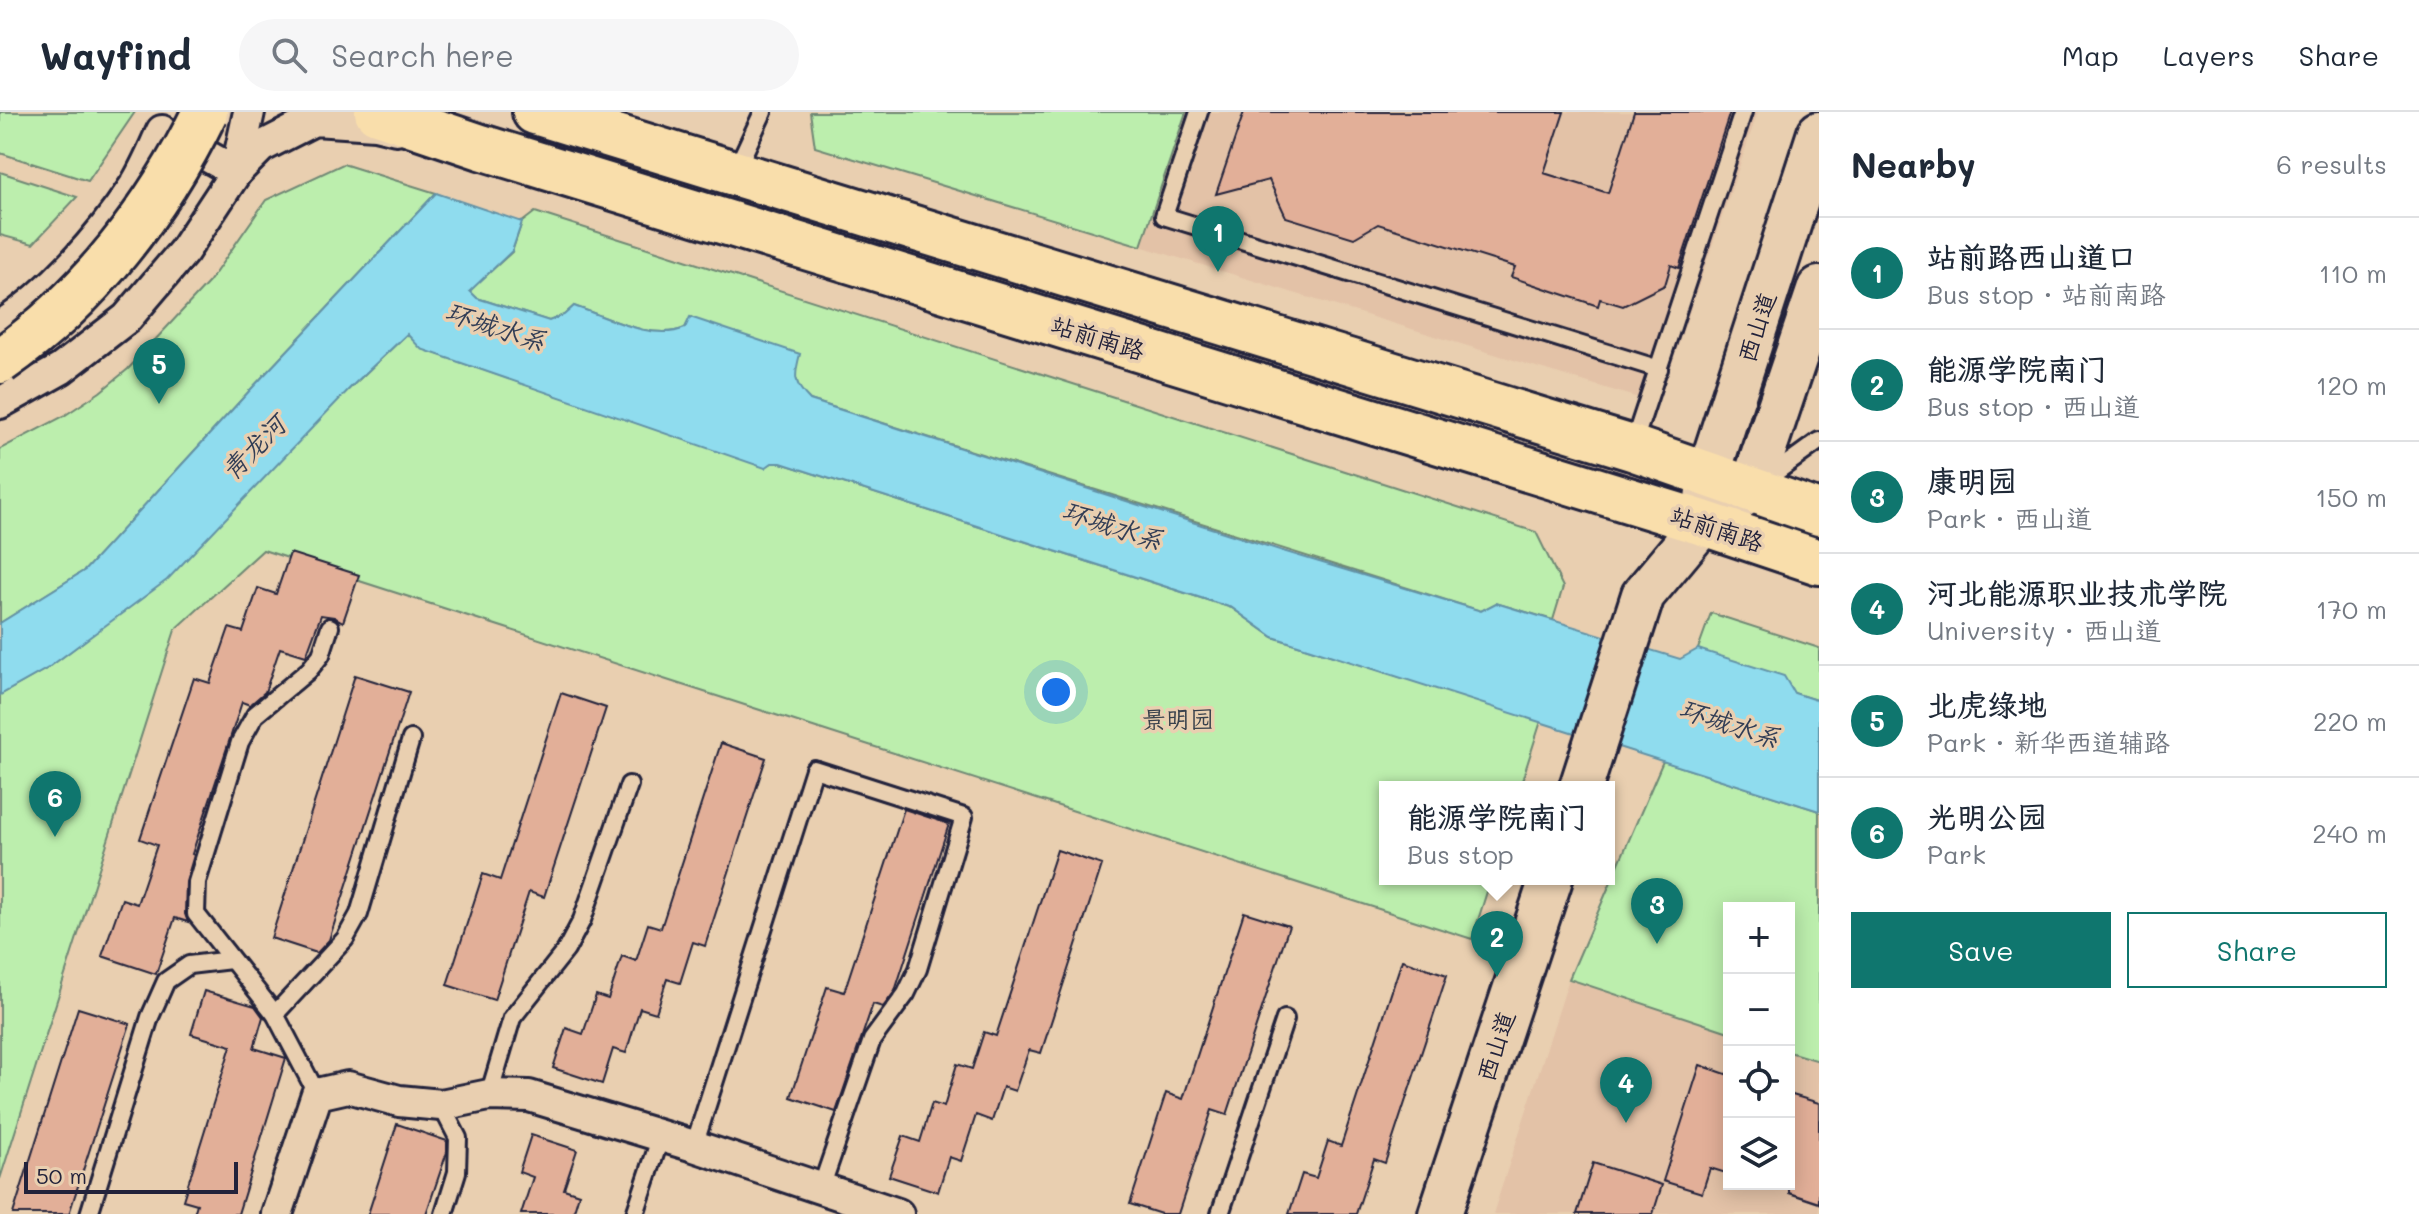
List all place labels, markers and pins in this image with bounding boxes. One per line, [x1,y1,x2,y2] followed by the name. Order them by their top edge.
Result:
[1192,206,1244,272] pin: 1
[133,338,185,404] pin: 5
[29,771,81,837] pin: 6
[1631,878,1683,944] pin: 3
[1471,911,1523,977] pin: 2
[1600,1057,1652,1123] pin: 4

